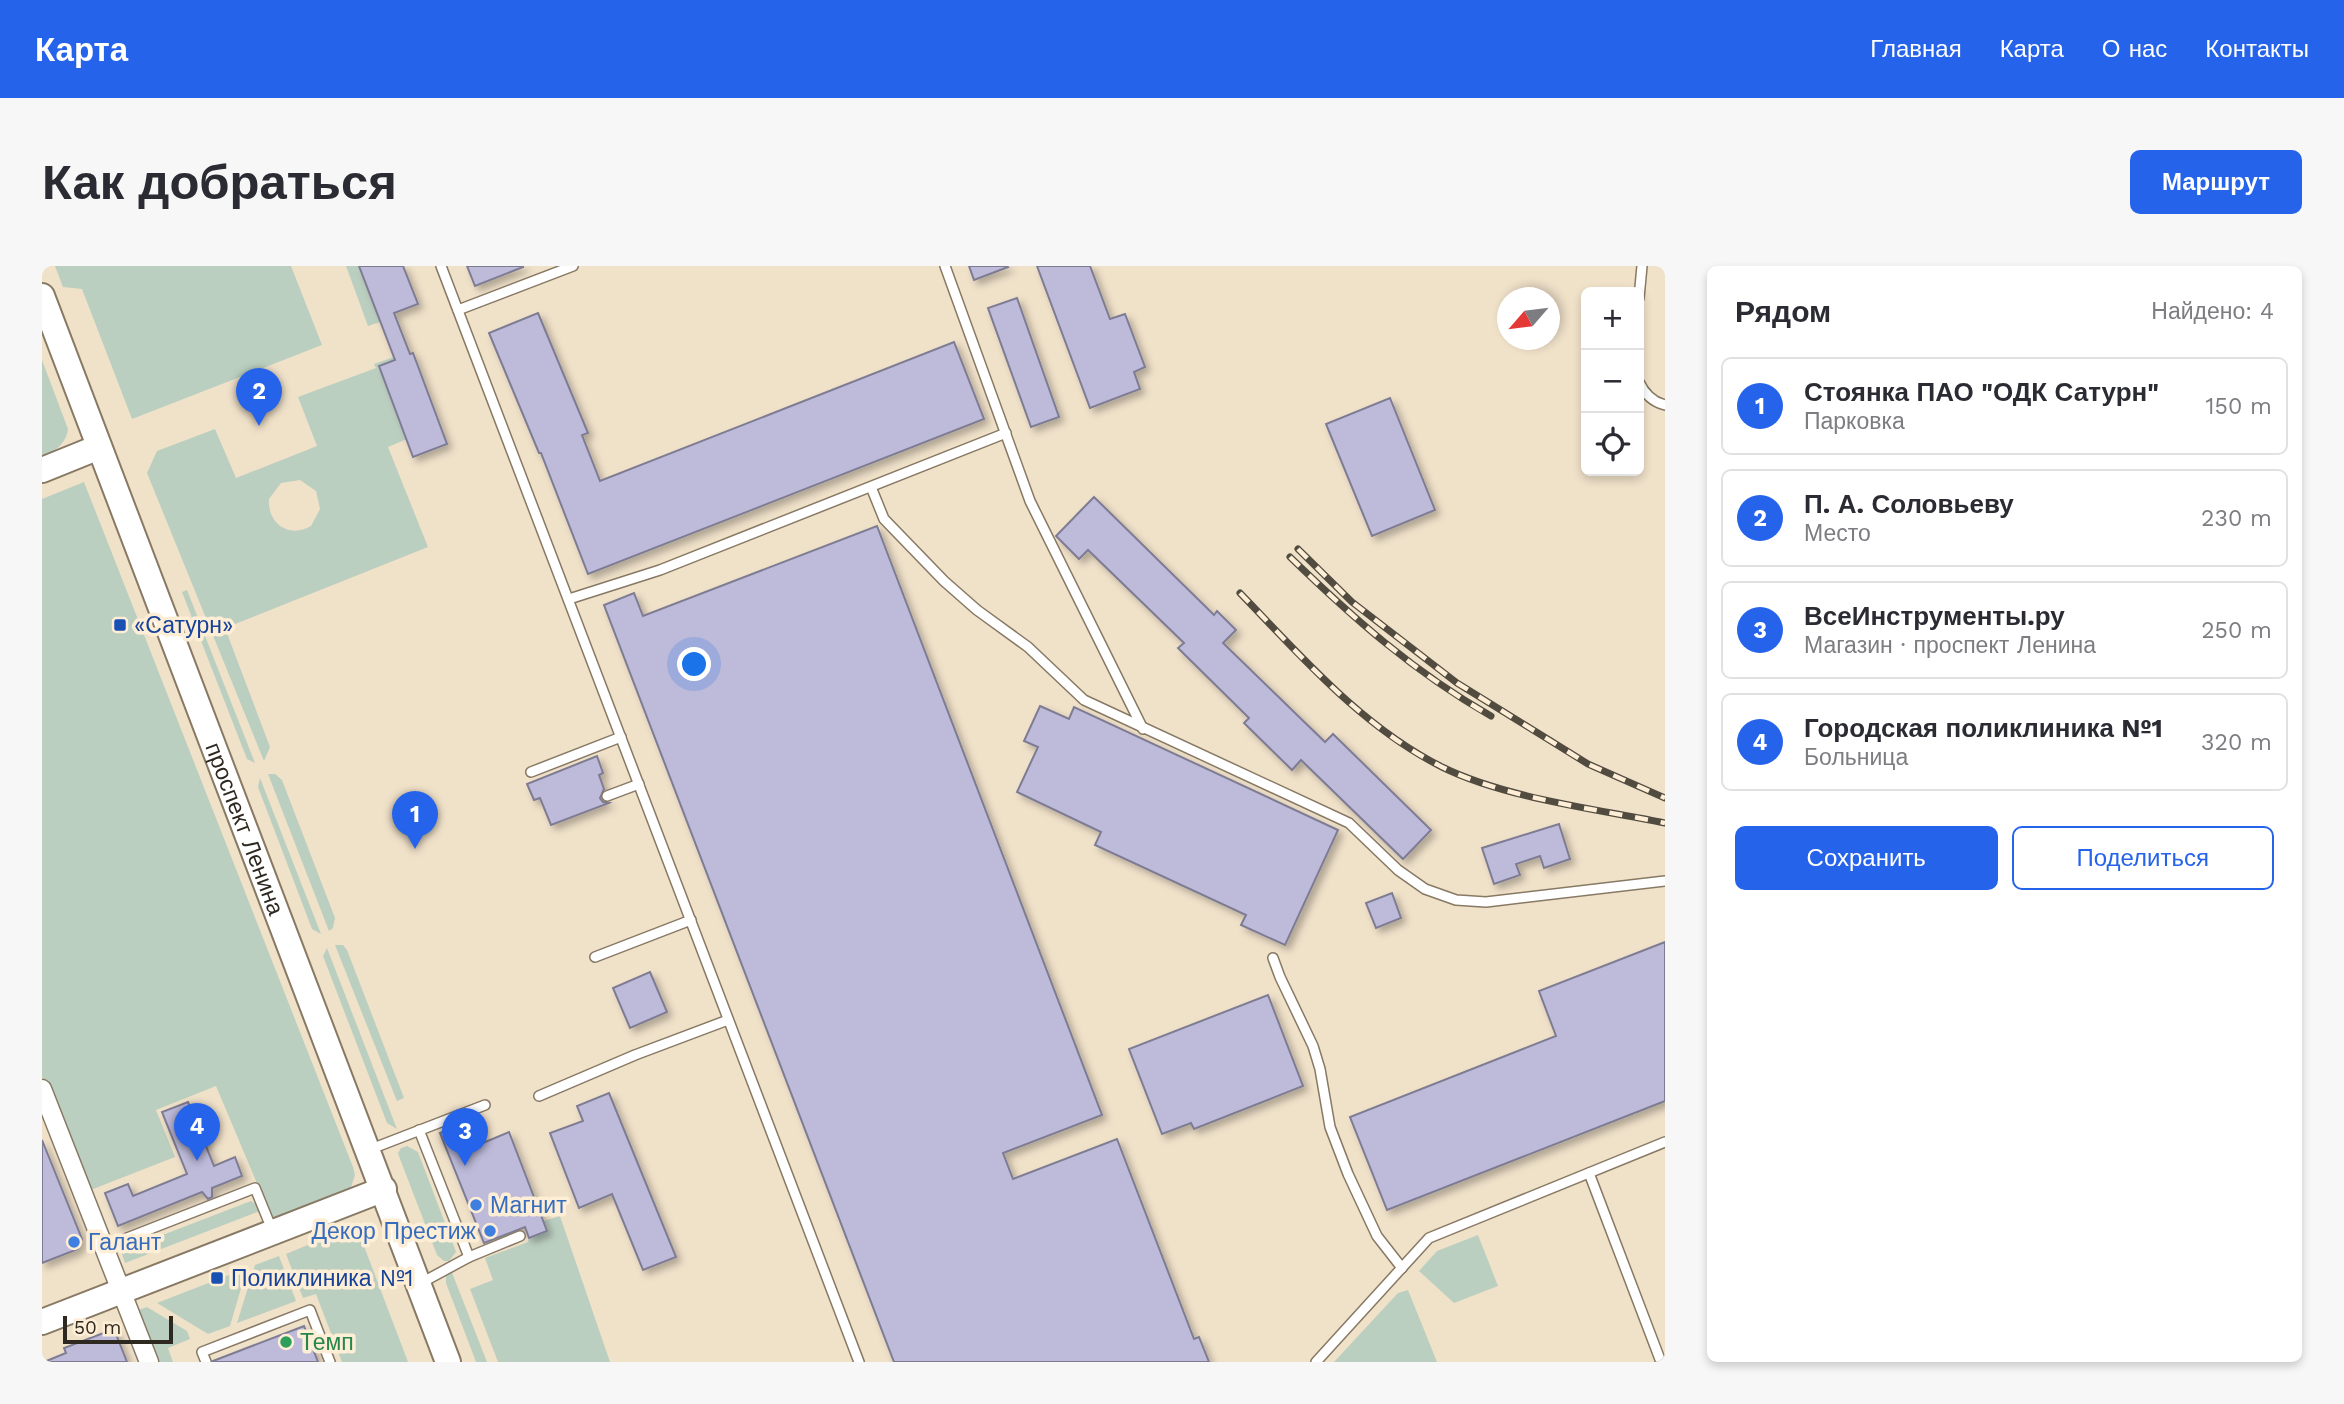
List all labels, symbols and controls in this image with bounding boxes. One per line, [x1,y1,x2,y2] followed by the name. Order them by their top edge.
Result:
[35,30,128,69] text: Карта
[1870,35,1962,63] text: Главная
[2000,35,2064,63] text: Карта
[2102,35,2167,63] text: О нас
[2205,35,2309,63] text: Контакты
[2130,150,2302,214] button: Маршрут
[42,153,397,211] text: Как добраться
[1497,287,1560,350] north arrow
[1581,287,1644,476] map controls
[1581,287,1644,350] button: +
[1735,294,1831,329] text: Рядом
[2151,298,2274,325] text: Найдено: 4
[1581,350,1644,413] button: −
[236,368,282,426] pin: 2
[1804,377,2159,407] text: Стоянка ПАО "ОДК Сатурн"
[1755,393,1765,420] text: 1
[2206,393,2272,420] text: 150 m
[1804,408,1905,435] text: Парковка
[1581,413,1644,476] button: locate
[1804,489,2014,519] text: П. А. Соловьеву
[1753,505,1767,532] text: 2
[2201,505,2272,532] text: 230 m
[1804,520,1871,547] text: Место
[1804,601,2065,631] text: ВсеИнструменты.ру
[134,612,233,639] place label: «Сатурн»
[112,617,128,633] marker: «Сатурн»
[1753,617,1767,644] text: 3
[2201,617,2272,644] text: 250 m
[1804,632,2096,659] text: Магазин · проспект Ленина
[677,647,711,681] your location
[1804,713,2163,743] text: Городская поликлиника №1
[1753,729,1767,756] text: 4
[2201,729,2272,756] text: 320 m
[200,739,290,919] street label: проспект Ленина
[1804,744,1908,771] text: Больница
[392,791,438,849] pin: 1
[1735,826,1998,890] button: Сохранить
[2012,826,2274,890] button: Поделиться
[174,1103,220,1161] pin: 4
[442,1108,488,1166] pin: 3
[490,1192,567,1219] place label: Магнит
[468,1197,484,1213] marker: Магнит
[312,1218,477,1245] place label: Декор Престиж
[482,1223,498,1239] marker: Декор Престиж
[88,1229,162,1256] place label: Галант
[66,1234,82,1250] marker: Галант
[231,1265,414,1292] place label: Поликлиника №1
[209,1270,225,1286] marker: Поликлиника №1
[63,1313,173,1345] scale bar
[74,1316,121,1339] text: 50 m
[300,1329,354,1356] place label: Темп
[278,1334,294,1350] marker: Темп

